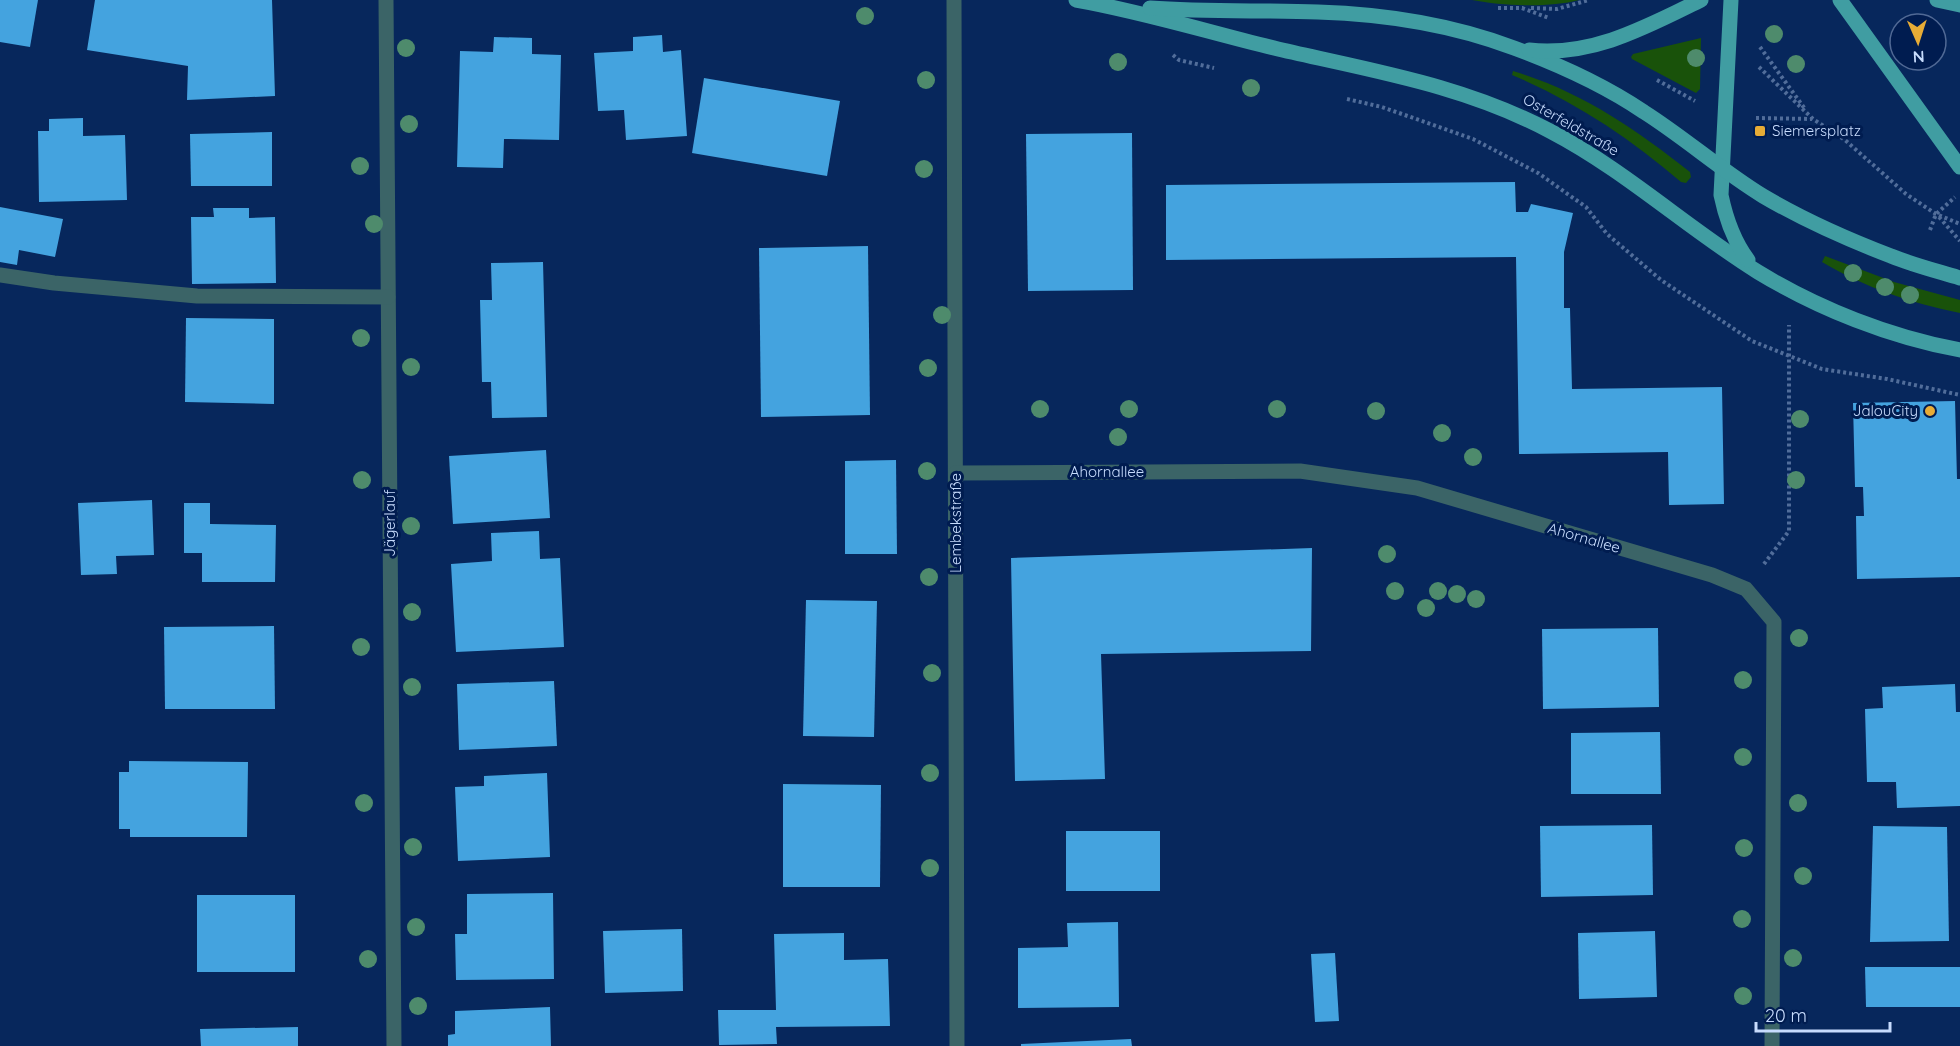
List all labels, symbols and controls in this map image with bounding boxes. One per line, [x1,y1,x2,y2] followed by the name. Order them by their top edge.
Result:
[1888,12,1948,72] north arrow
[1912,47,1925,67] text: N
[1520,89,1623,160] street label: Osterfeldstraße
[1772,121,1861,140] place label: Siemersplatz
[1753,124,1767,138] marker: Siemersplatz
[1853,401,1918,420] place label: JalouCity
[1923,404,1937,418] marker: JalouCity
[1070,462,1144,481] street label: Ahornallee
[946,473,965,573] street label: Lembekstraße
[380,489,399,557] street label: Jägerlauf
[1546,518,1623,557] street label: Ahornallee
[1756,995,1890,1033] scale bar
[1765,1004,1807,1027] text: 20 m

